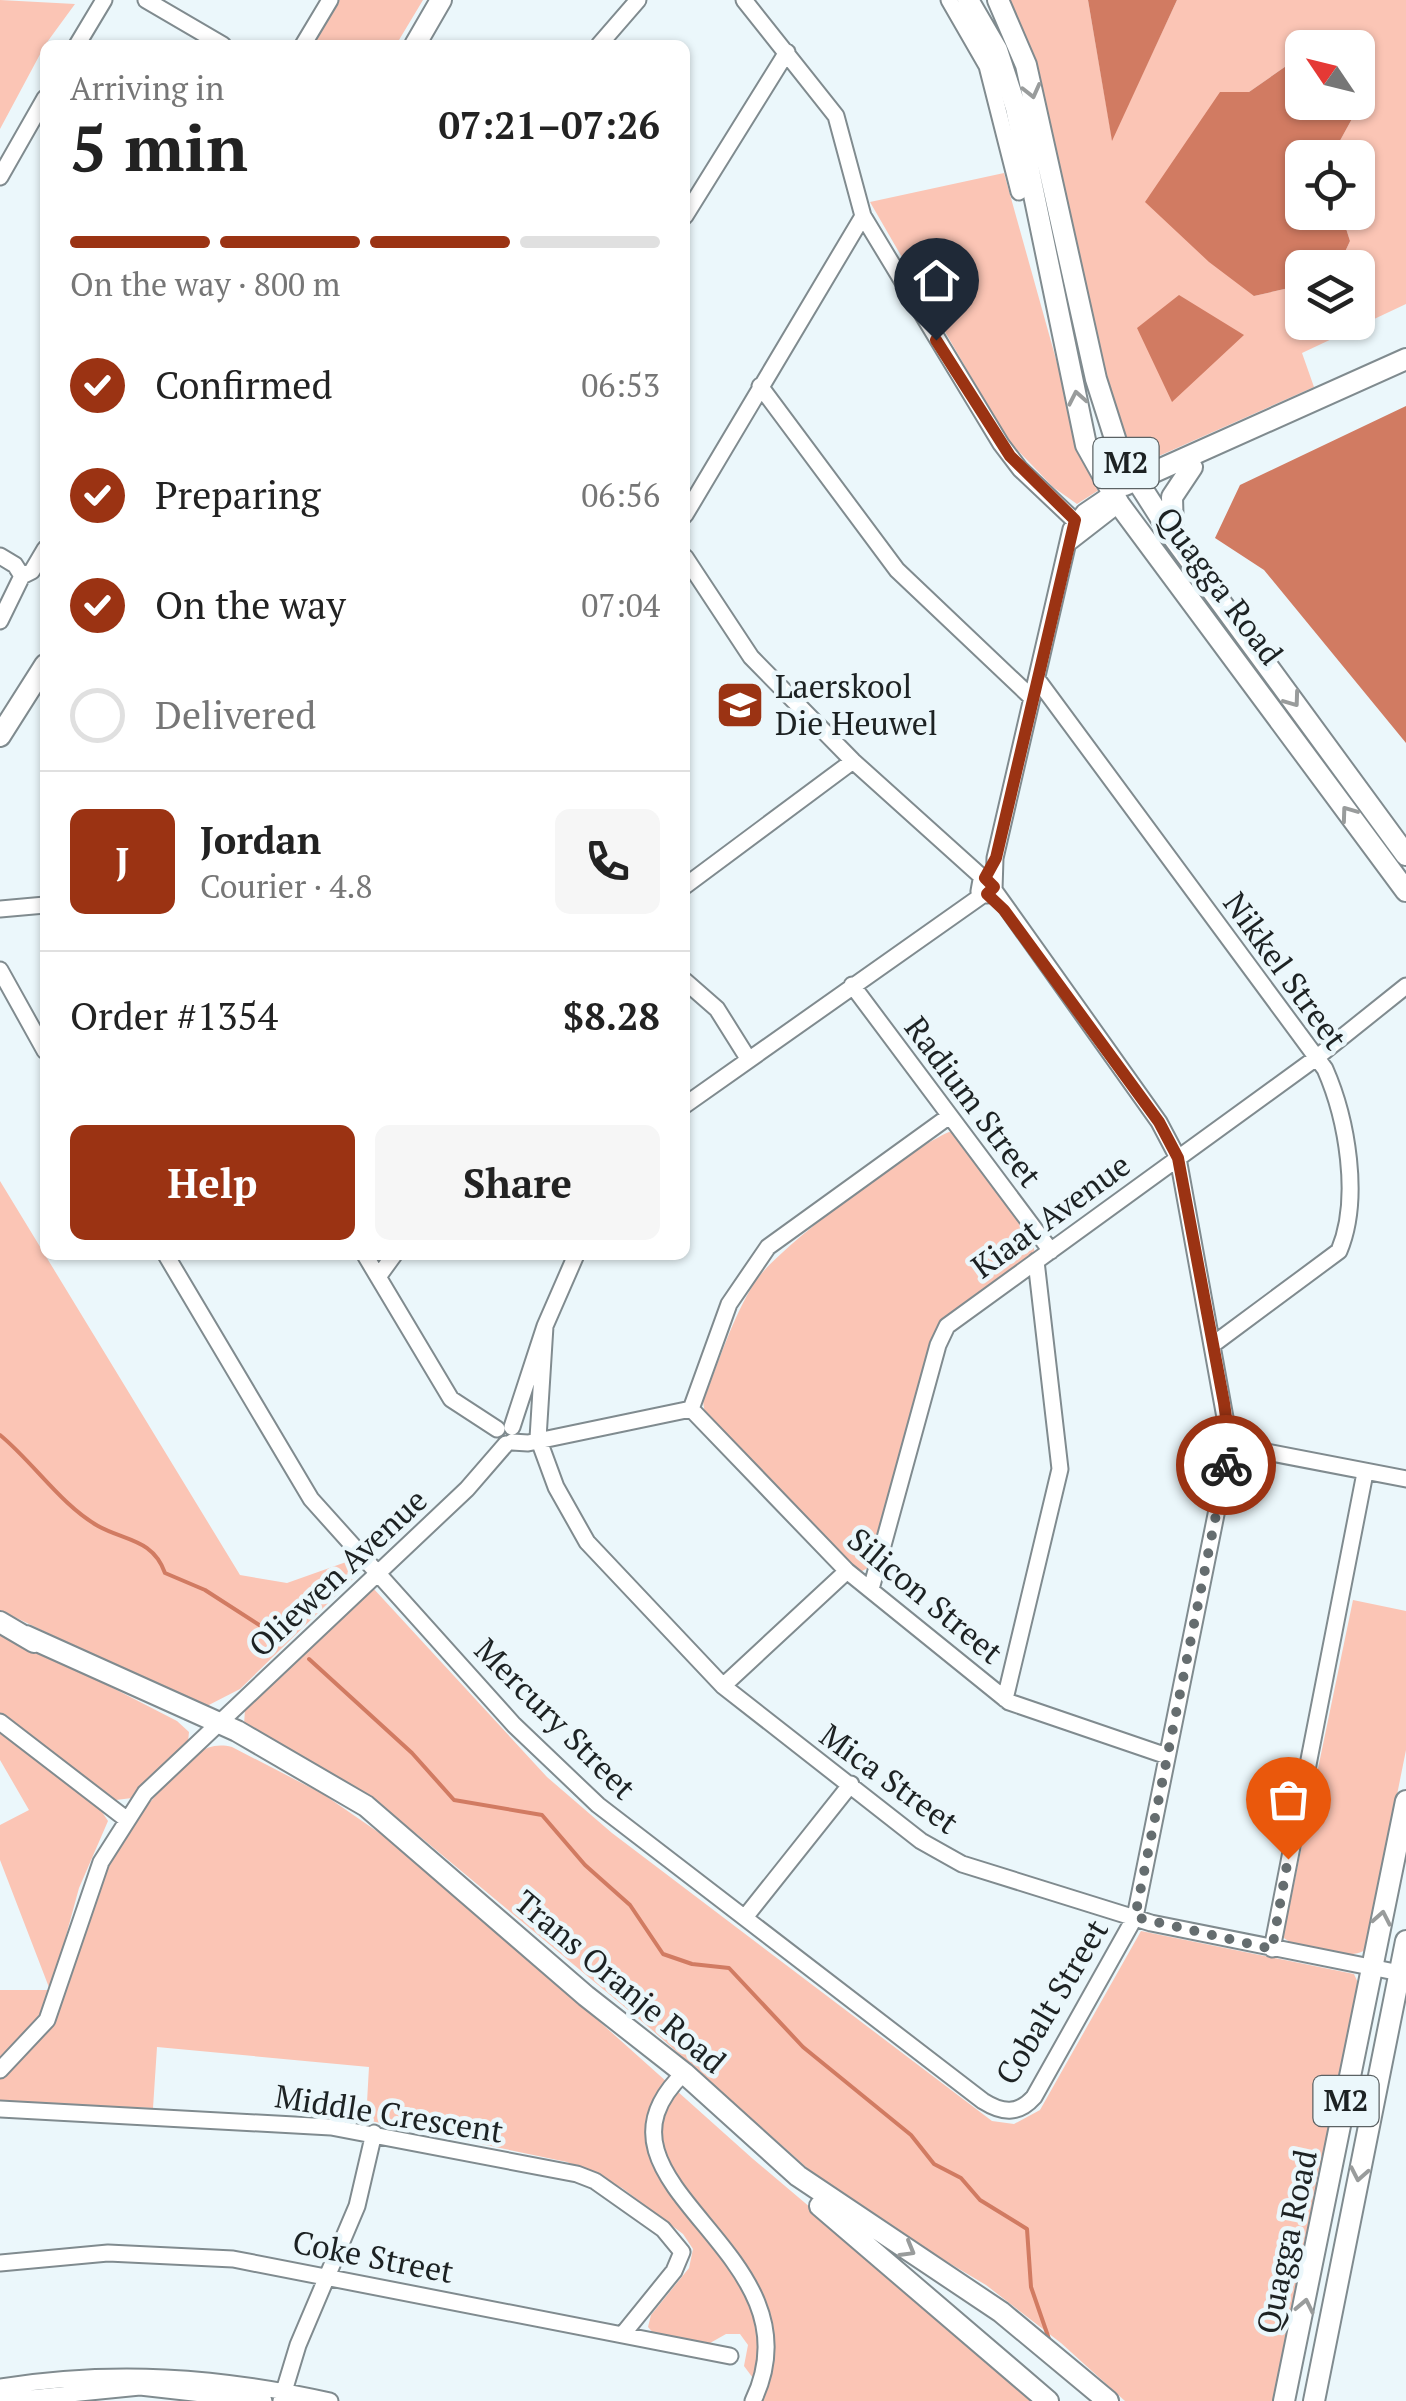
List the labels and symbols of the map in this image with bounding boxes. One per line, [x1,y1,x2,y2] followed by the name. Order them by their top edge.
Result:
[1285,30,1375,120] north arrow
[1020,82,1041,99] one-way arrow
[894,238,979,341] pin
[1067,390,1088,407] one-way arrow
[1094,438,1158,488] road number: M2
[1147,498,1293,673] street label: Quagga Road
[775,665,938,744] place label: Laerskool Die Heuwel
[714,679,766,731] school or university icon: Laerskool Die Heuwel
[1281,689,1299,707] one-way arrow
[1343,806,1360,824] one-way arrow
[1215,883,1357,1058] street label: Nikkel Street
[896,1008,1052,1195] street label: Radium Street
[963,1143,1138,1287] street label: Kiaat Avenue
[1176,1415,1276,1515] courier
[239,1479,435,1666] street label: Oliewen Avenue
[839,1518,1012,1673] street label: Silicon Street
[466,1629,645,1808] street label: Mercury Street
[812,1714,967,1843] street label: Mica Street
[1246,1757,1331,1860] pin
[506,1880,735,2082] street label: Trans Oranje Road
[1371,1910,1392,1927] one-way arrow
[985,1911,1117,2092] street label: Cobalt Street
[272,2074,506,2152] street label: Middle Crescent
[1314,2076,1378,2126] road number: M2
[1246,2146,1326,2338] street label: Quagga Road
[1349,2165,1370,2182] one-way arrow
[289,2220,457,2292] street label: Coke Street
[897,2238,915,2257] one-way arrow
[1294,2298,1315,2315] one-way arrow

